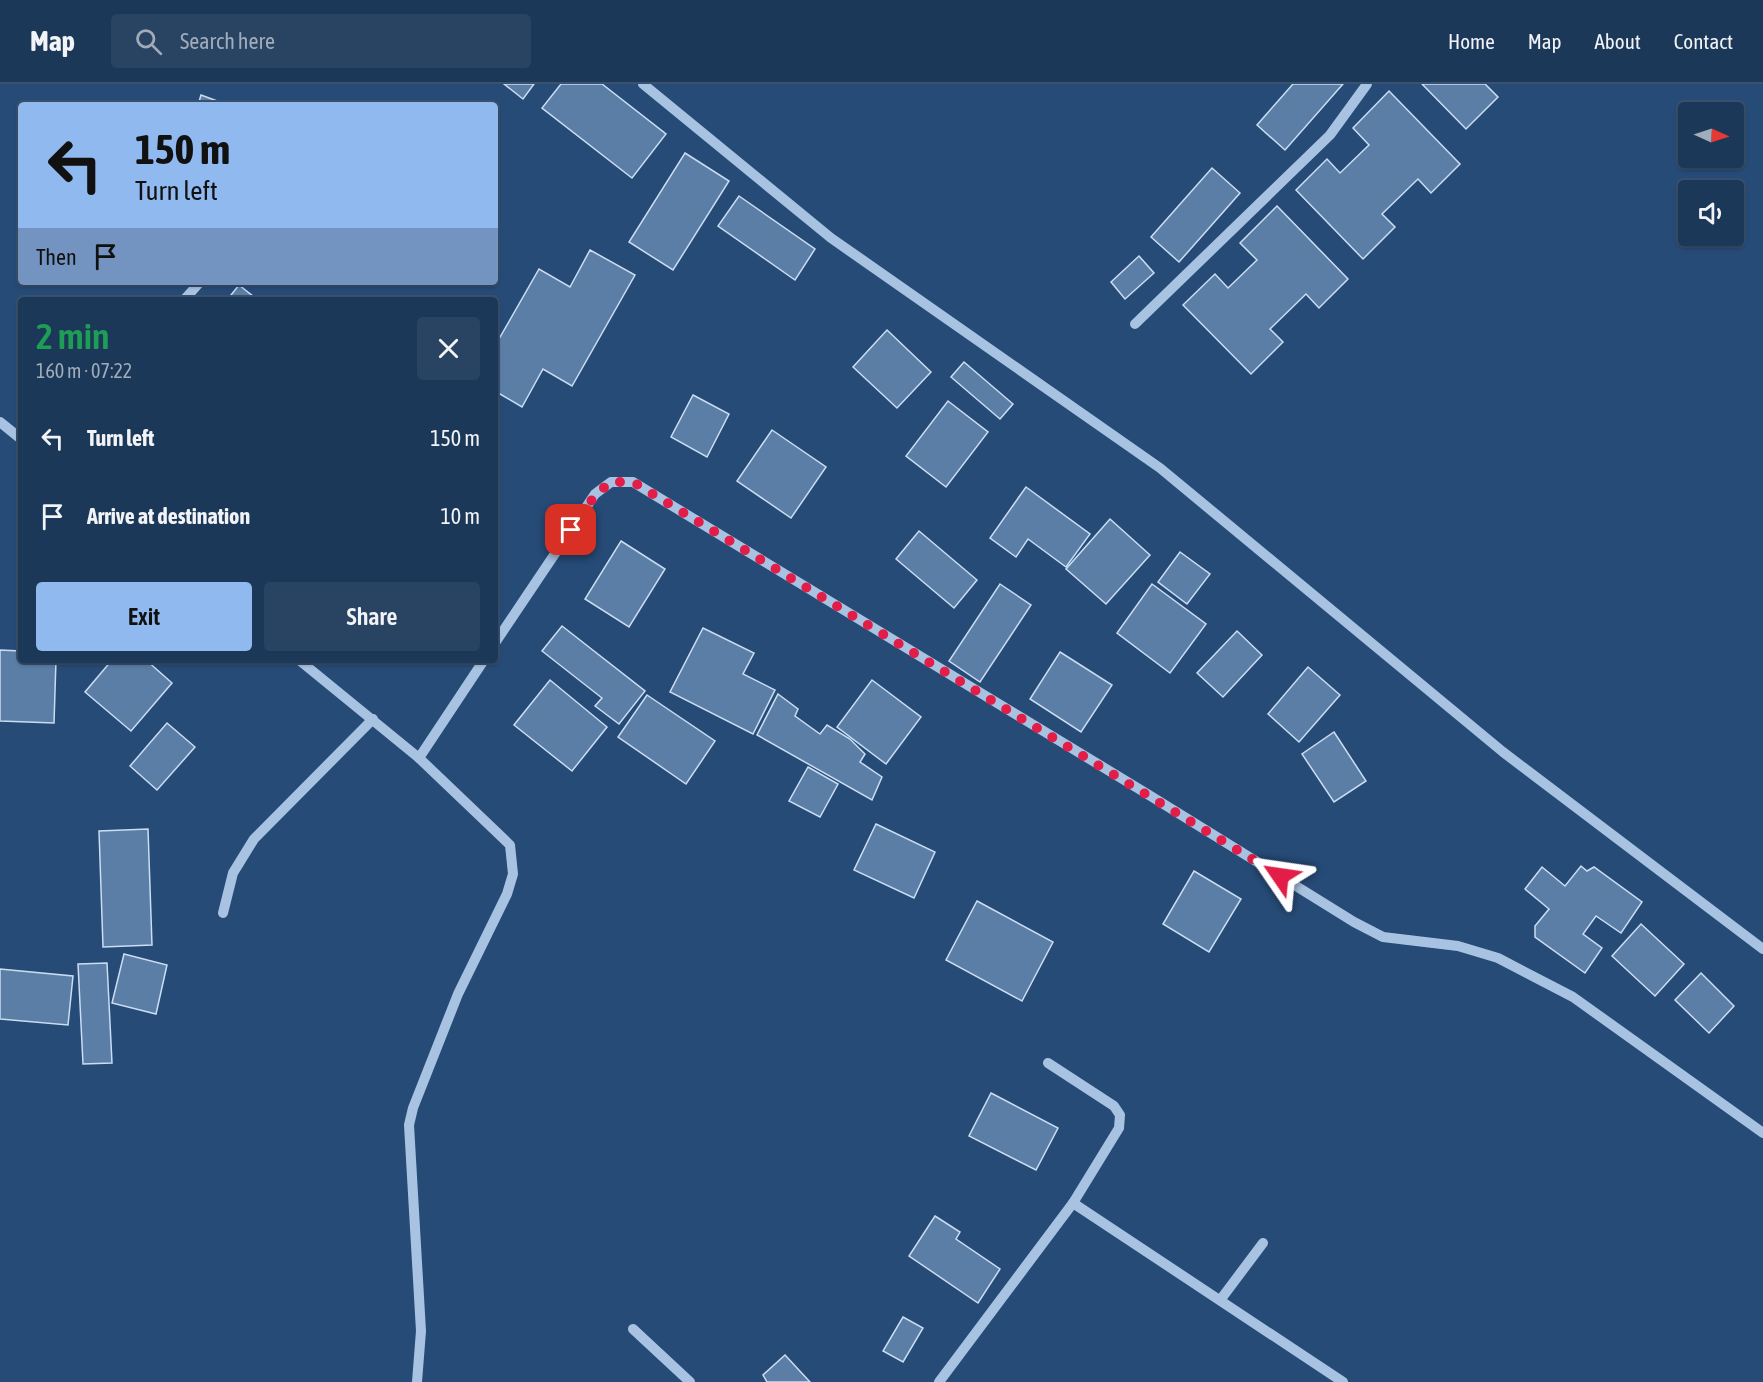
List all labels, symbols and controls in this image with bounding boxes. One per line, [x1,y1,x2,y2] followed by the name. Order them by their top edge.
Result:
[111,14,531,68] search box
[30,25,75,57] text: Map
[132,25,165,58] icon: search
[180,28,275,54] text: Search here
[1448,29,1495,53] text: Home
[1528,29,1562,53] text: Map
[1595,29,1641,53] text: About
[1674,29,1733,53] text: Contact
[1678,102,1744,168] north arrow
[1678,102,1744,246] map controls
[135,125,230,173] text: 150 m
[36,126,114,204] icon: left
[135,175,218,206] text: Turn left
[1678,180,1744,246] button: sound
[89,240,122,273] icon: arrive
[36,244,77,270] text: Then
[36,315,110,357] text: 2 min
[417,317,480,380] button: close
[36,359,132,382] text: 160 m · 07:22
[36,422,69,455] icon: left
[87,425,154,451] text: Turn left
[430,425,480,451] text: 150 m
[36,500,69,533] icon: arrive
[87,503,250,529] text: Arrive at destination
[440,503,480,529] text: 10 m
[545,504,596,555] pin
[554,513,587,546] icon: arrive
[36,582,252,651] button: Exit
[264,582,480,651] button: Share
[1248,844,1312,908] position arrow

